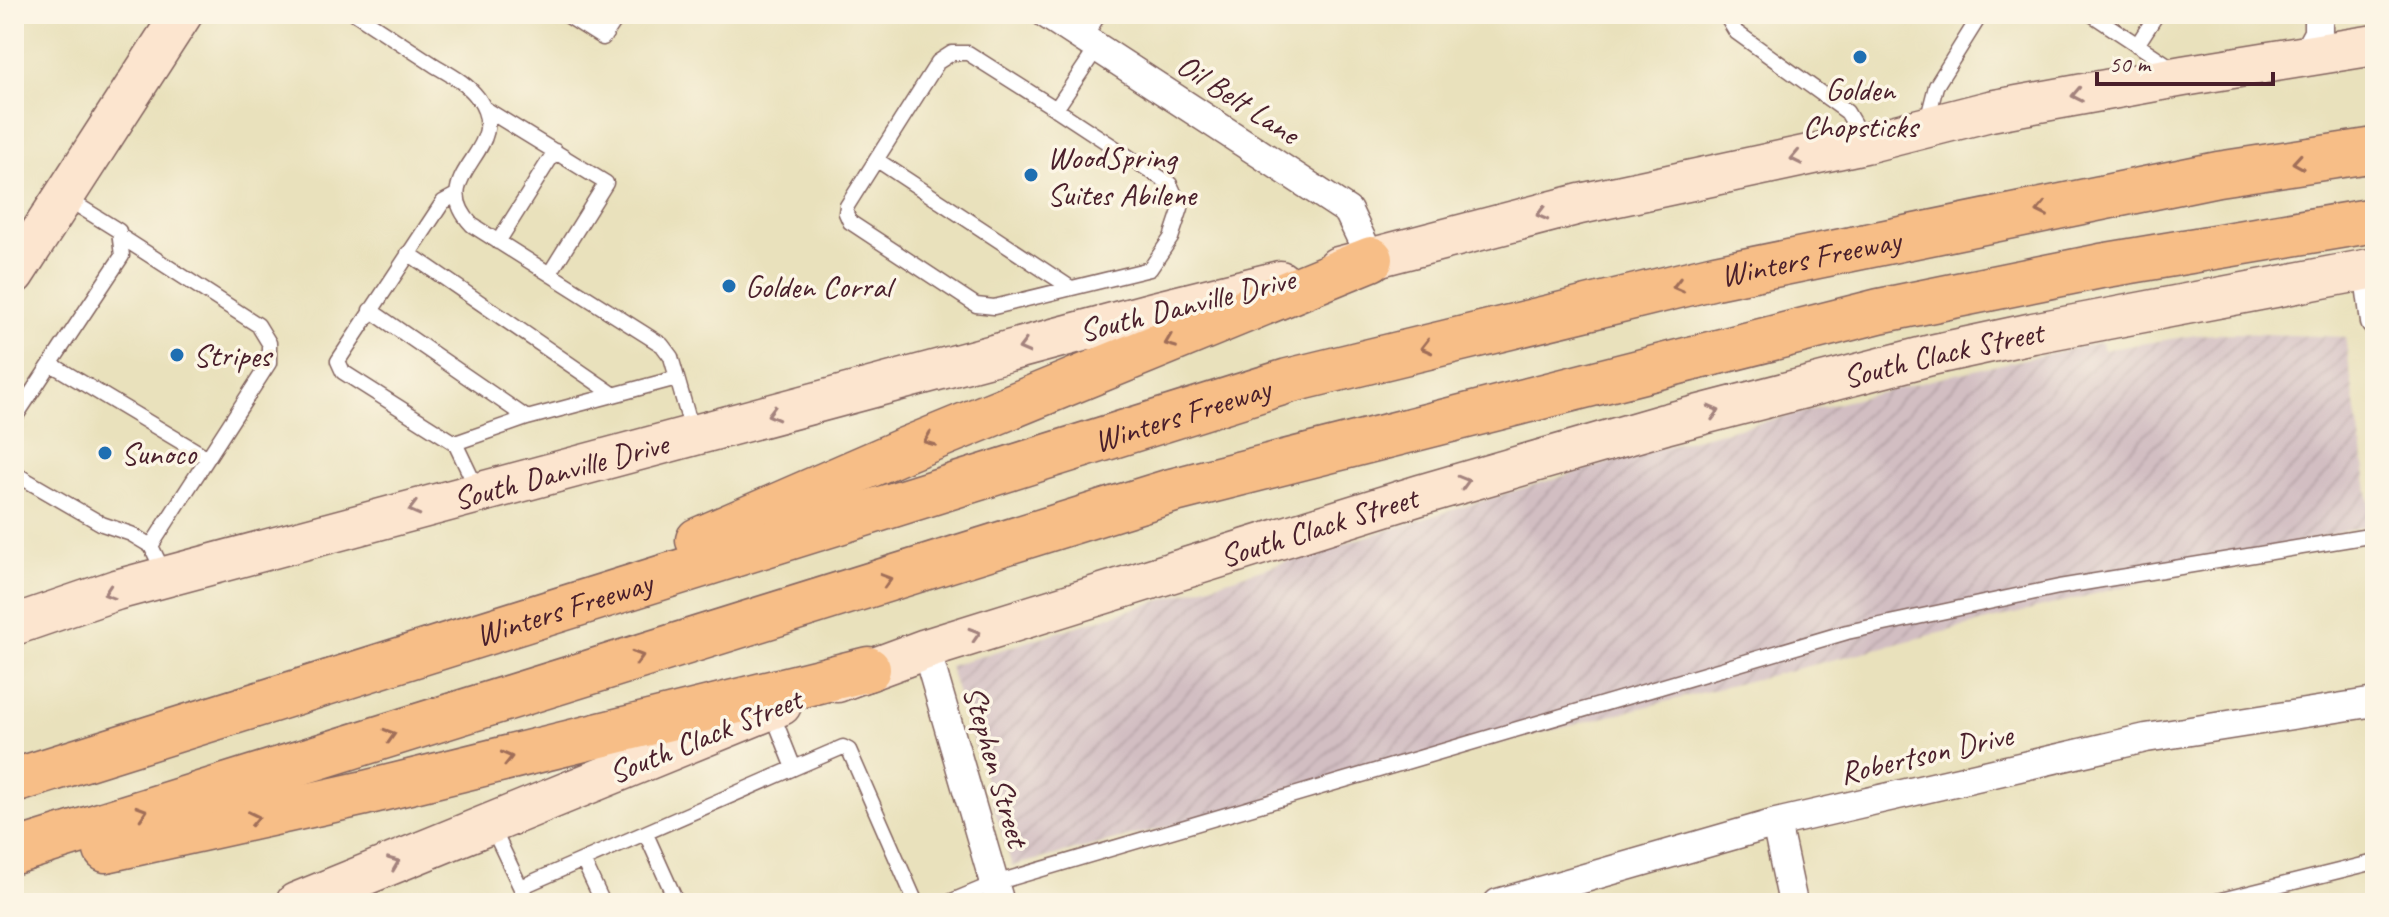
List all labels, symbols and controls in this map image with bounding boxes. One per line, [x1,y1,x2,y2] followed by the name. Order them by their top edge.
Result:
[2097,36,2273,86] scale bar
[1169,44,1309,155] street label: Oil Belt Lane
[1851,48,1869,66] marker: Golden Chopsticks
[2109,49,2152,79] text: 50 m
[1803,69,1920,147] place label: Golden Chopsticks
[2070,86,2084,103] one-way arrow
[1047,137,1199,215] place label: WoodSpring Suites Abilene
[1790,149,1804,166] one-way arrow
[2291,153,2305,170] one-way arrow
[1022,166,1040,184] marker: WoodSpring Suites Abilene
[2036,200,2049,217] one-way arrow
[1536,205,1550,222] one-way arrow
[1717,218,1907,296] street label: Winters Freeway
[1075,258,1301,352] street label: South Danville Drive
[745,266,897,307] place label: Golden Corral
[1672,276,1686,293] one-way arrow
[720,277,738,295] marker: Golden Corral
[1838,310,2050,398] street label: South Clack Street
[1164,332,1178,348] one-way arrow
[193,335,274,376] place label: Stripes
[1018,337,1032,354] one-way arrow
[1419,338,1433,355] one-way arrow
[168,346,186,364] marker: Stripes
[1088,366,1278,461] street label: Winters Freeway
[767,404,780,421] one-way arrow
[1706,404,1720,421] one-way arrow
[449,422,675,519] street label: South Danville Drive
[923,430,937,446] one-way arrow
[121,433,198,474] place label: Sunoco
[96,444,114,462] marker: Sunoco
[1456,475,1470,491] one-way arrow
[1215,476,1425,577] street label: South Clack Street
[407,500,421,517] one-way arrow
[470,561,660,655] street label: Winters Freeway
[879,573,893,589] one-way arrow
[103,583,117,599] one-way arrow
[967,627,981,643] one-way arrow
[631,651,645,667] one-way arrow
[603,677,811,793] street label: South Clack Street
[953,681,1039,854] street label: Stephen Street
[1836,714,2019,794] street label: Robertson Drive
[383,728,396,744] one-way arrow
[500,751,514,768] one-way arrow
[134,806,148,822] one-way arrow
[247,810,261,827] one-way arrow
[387,856,401,873] one-way arrow

